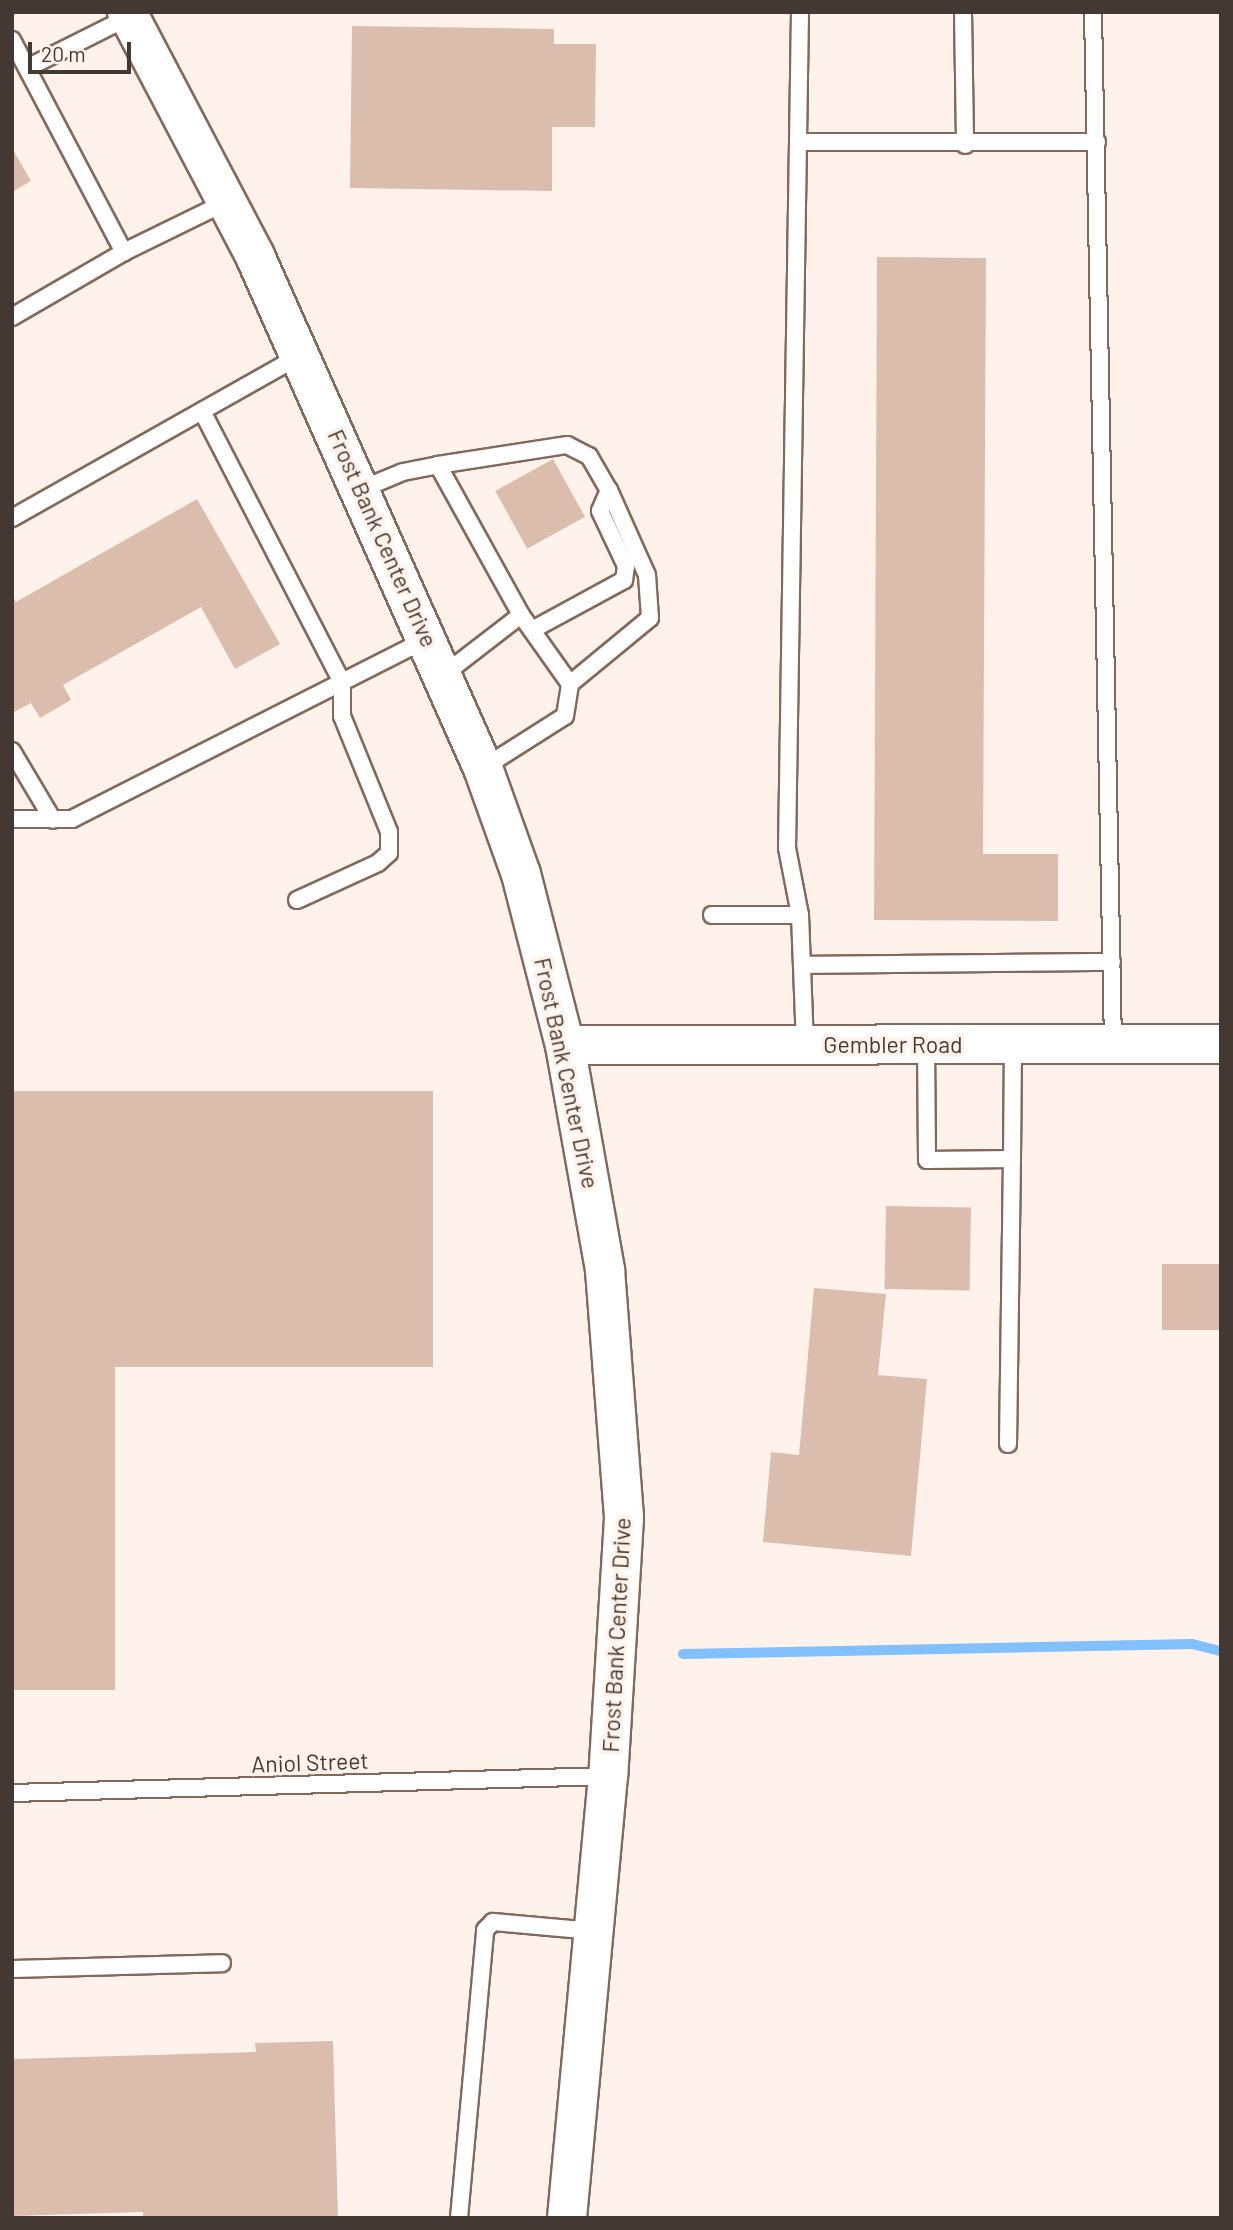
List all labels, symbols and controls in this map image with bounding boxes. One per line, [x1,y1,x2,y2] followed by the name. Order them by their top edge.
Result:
[32,28,135,72] scale bar
[41,41,86,66] text: 20 m
[323,425,443,651] street label: Frost Bank Center Drive
[529,955,605,1191] street label: Frost Bank Center Drive
[823,1030,963,1058] street label: Gembler Road
[596,1517,636,1753] street label: Frost Bank Center Drive
[251,1746,369,1778] street label: Aniol Street

